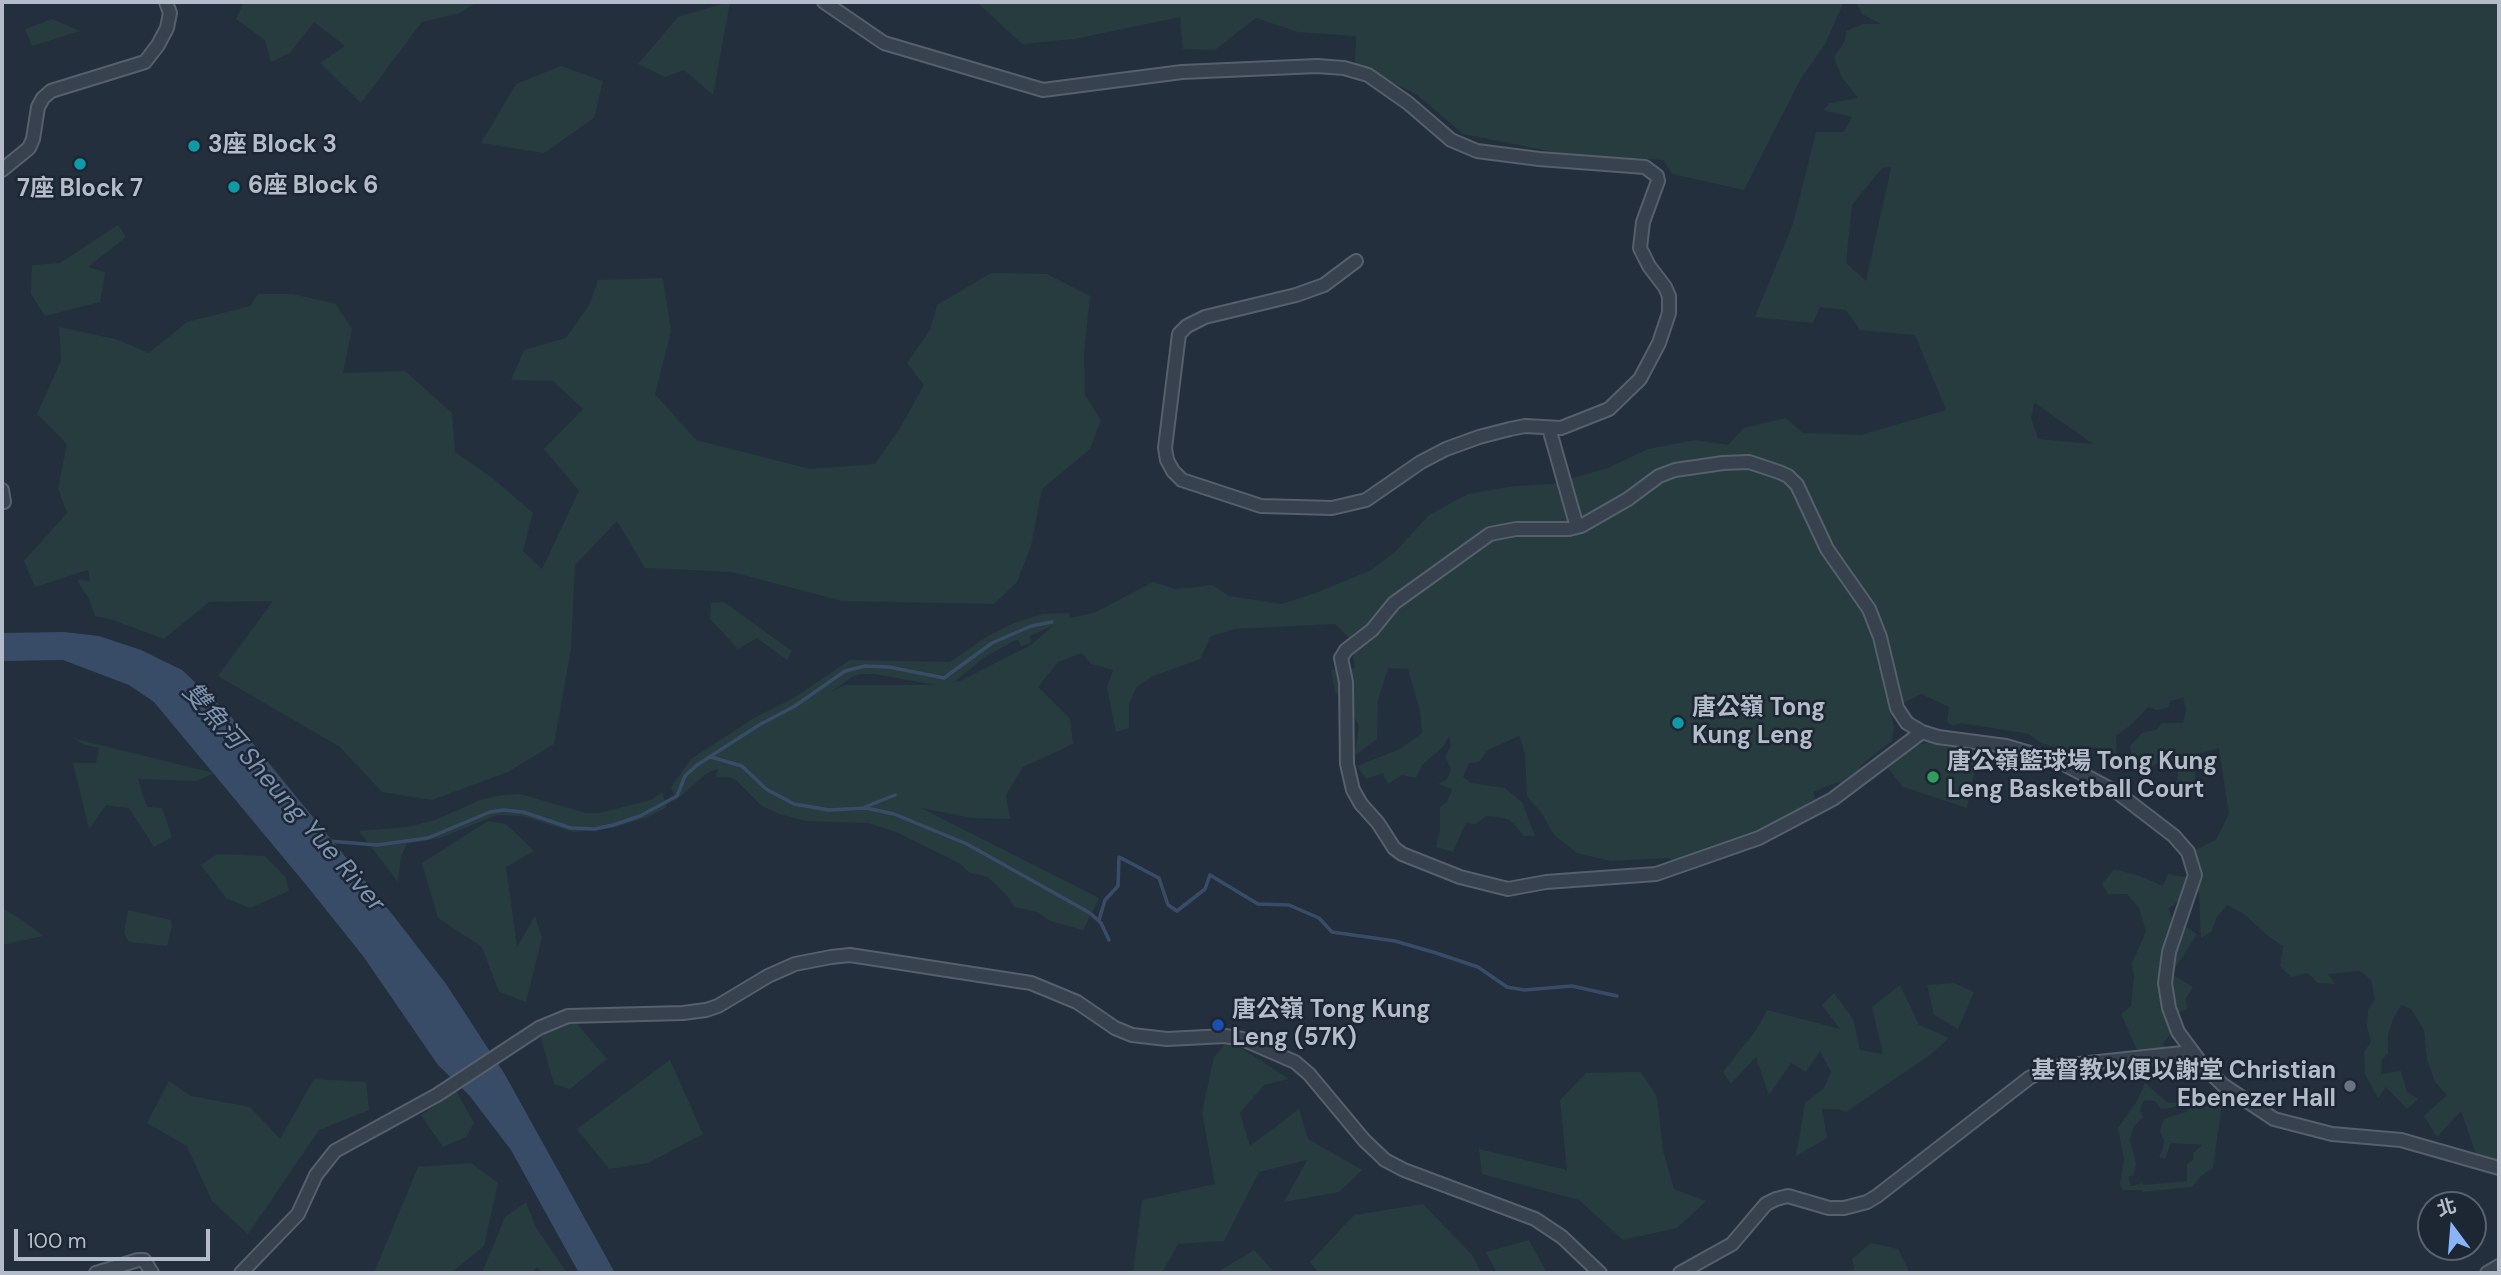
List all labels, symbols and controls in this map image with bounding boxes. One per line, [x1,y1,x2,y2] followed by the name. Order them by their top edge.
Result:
[208,132,337,160] place label: 3座 Block 3
[186,138,202,154] marker: 3座 Block 3
[72,156,88,172] marker: 7座 Block 7
[248,173,379,201] place label: 6座 Block 6
[17,176,143,204] place label: 7座 Block 7
[226,179,242,195] marker: 6座 Block 6
[175,677,391,919] water label: 雙魚河 Sheung Yue River
[1692,695,1826,751] place label: 唐公嶺 Tong Kung Leng
[1670,715,1686,731] marker: 唐公嶺 Tong Kung Leng
[1947,749,2218,805] place label: 唐公嶺籃球場 Tong Kung Leng Basketball Court
[1925,769,1941,785] marker: 唐公嶺籃球場 Tong Kung Leng Basketball Court
[1232,997,1431,1053] place label: 唐公嶺 Tong Kung Leng (57K)
[1210,1017,1226,1033] marker: 唐公嶺 Tong Kung Leng (57K)
[2031,1058,2336,1114] place label: 基督教以便以謝堂 Christian Ebenezer Hall
[2342,1078,2358,1094] marker: 基督教以便以謝堂 Christian Ebenezer Hall
[2417,1191,2487,1261] north arrow
[2434,1193,2459,1222] text: 北
[18,1216,214,1260] scale bar
[27,1227,87,1255] text: 100 m

